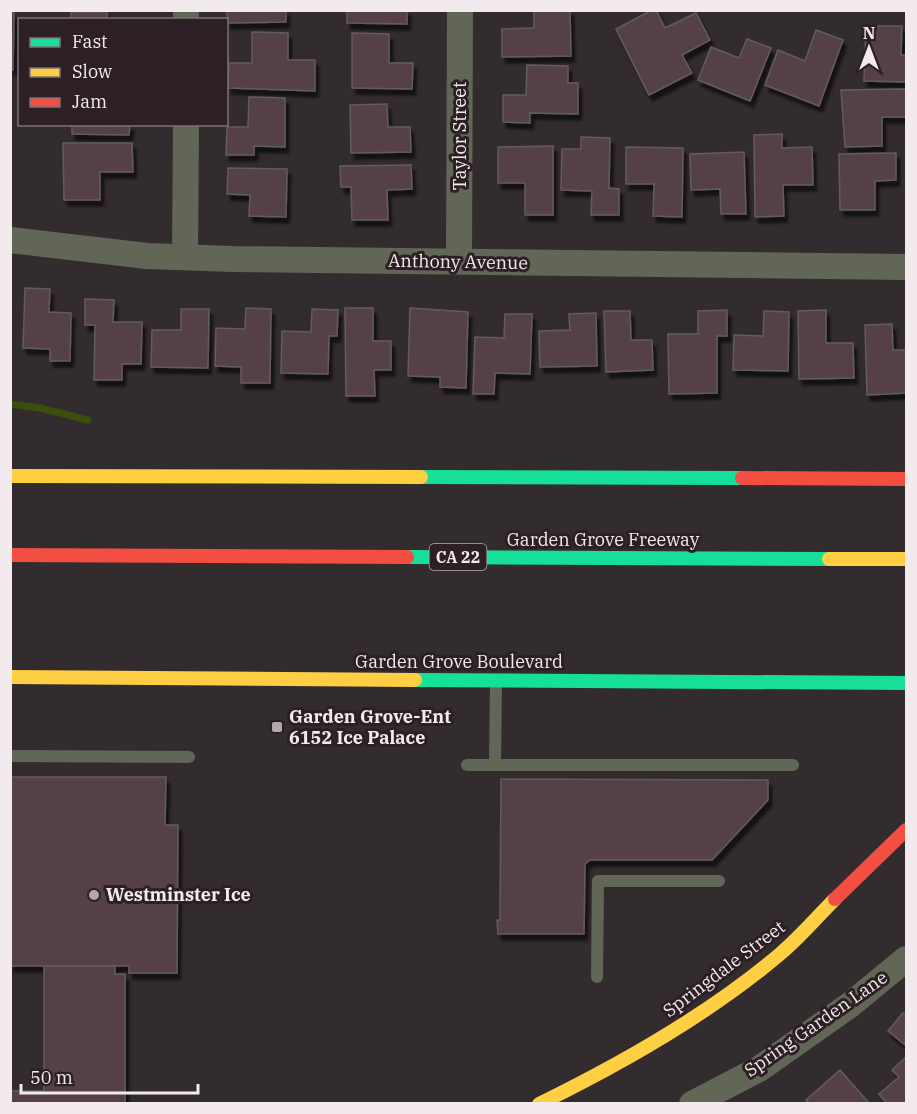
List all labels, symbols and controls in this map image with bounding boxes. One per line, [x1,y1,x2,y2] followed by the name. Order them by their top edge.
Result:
[18,18,228,126] legend
[839,18,899,78] north arrow
[863,23,875,43] text: N
[72,30,107,53] text: Fast
[72,60,112,83] text: Slow
[448,82,471,190] street label: Taylor Street
[72,90,107,113] text: Jam
[388,249,528,274] street label: Anthony Avenue
[507,528,700,551] street label: Garden Grove Freeway
[430,544,486,570] road number: CA 22
[355,650,563,673] street label: Garden Grove Boulevard
[289,705,451,749] place label: Garden Grove-Ent 6152 Ice Palace
[270,720,284,734] marker: Garden Grove-Ent 6152 Ice Palace
[106,883,251,906] place label: Westminster Ice
[87,888,101,902] marker: Westminster Ice
[658,915,789,1022] street label: Springdale Street
[740,966,892,1082] street label: Spring Garden Lane
[21,1057,198,1095] scale bar
[30,1066,73,1089] text: 50 m

